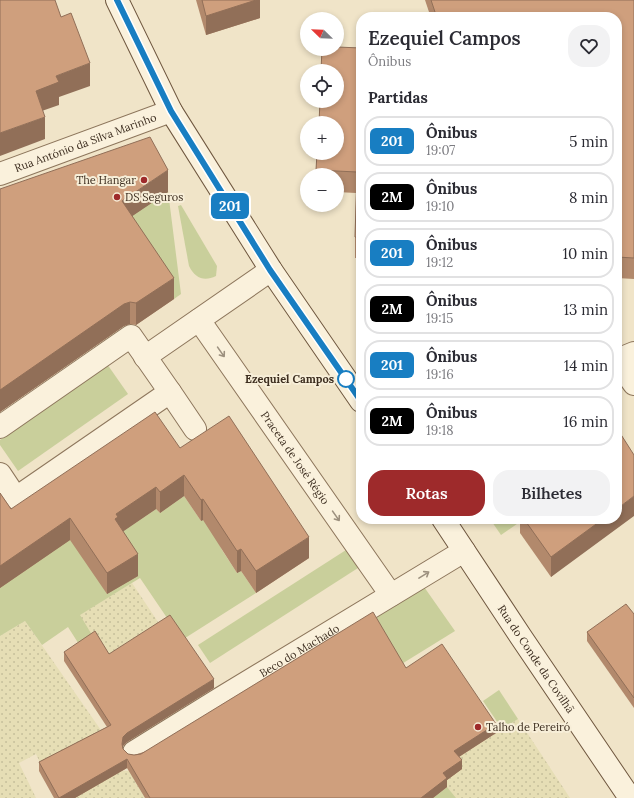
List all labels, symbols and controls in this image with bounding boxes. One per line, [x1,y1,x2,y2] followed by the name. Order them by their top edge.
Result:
[300,12,344,56] north arrow
[300,12,344,212] map controls
[568,25,610,67] button: heart
[368,26,521,50] text: Ezequiel Campos
[368,53,411,70] text: Ônibus
[300,64,344,108] button: locate
[368,88,428,107] text: Partidas
[12,110,158,175] street label: Rua António da Silva Marinho
[300,116,344,160] button: +
[426,123,477,142] text: Ônibus
[381,132,403,150] text: 201
[569,132,608,151] text: 5 min
[426,142,455,159] text: 19:07
[300,168,344,212] button: −
[76,173,136,187] place label: The Hangar
[139,175,149,185] marker: The Hangar
[426,179,477,198] text: Ônibus
[381,188,403,206] text: 2M
[569,188,608,207] text: 8 min
[125,190,183,204] place label: DS Seguros
[112,192,122,202] marker: DS Seguros
[207,193,253,219] line badge: 201
[219,197,241,215] text: 201
[426,198,454,215] text: 19:10
[426,235,477,254] text: Ônibus
[381,244,403,262] text: 201
[563,244,608,263] text: 10 min
[426,254,453,271] text: 19:12
[426,291,477,310] text: Ônibus
[381,300,403,318] text: 2M
[564,300,608,319] text: 13 min
[426,310,453,327] text: 19:15
[217,346,225,357] one-way arrow
[426,347,477,366] text: Ônibus
[381,356,403,374] text: 201
[564,356,608,375] text: 14 min
[426,366,454,383] text: 19:16
[337,370,355,388] marker: Ezequiel Campos
[245,372,334,386] place label: Ezequiel Campos
[426,403,477,422] text: Ônibus
[258,409,332,507] street label: Praceta de José Régio
[381,412,403,430] text: 2M
[563,412,608,431] text: 16 min
[426,422,454,439] text: 19:18
[368,470,485,516] button: Rotas
[493,470,610,516] button: Bilhetes
[332,510,340,521] one-way arrow
[418,571,429,579] one-way arrow
[495,602,578,716] street label: Rua do Conde da Covilhã
[257,621,342,680] street label: Beco do Machado
[486,720,570,734] place label: Talho de Pereiró
[473,722,483,732] marker: Talho de Pereiró

